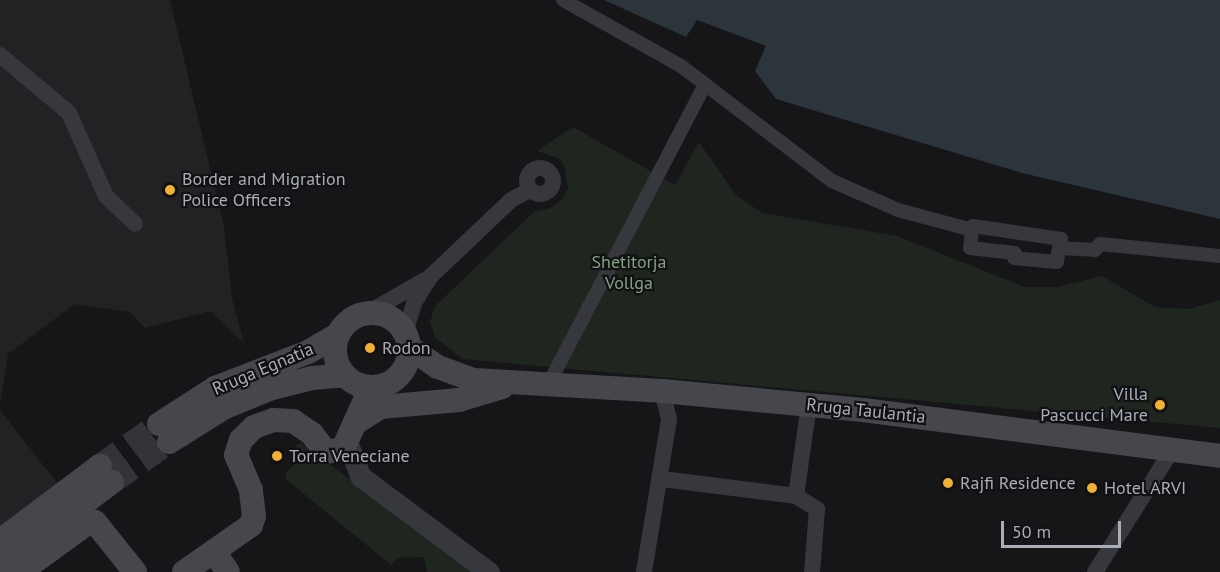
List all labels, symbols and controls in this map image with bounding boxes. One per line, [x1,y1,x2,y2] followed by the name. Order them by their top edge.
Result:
[182,169,345,212] place label: Border and Migration Police Officers
[163,183,177,197] marker: Border and Migration Police Officers
[592,252,666,294] park label: Shetitorja Vollga
[382,337,431,359] place label: Rodon
[209,338,317,400] street label: Rruga Egnatia
[363,341,377,355] marker: Rodon
[1040,384,1148,426] place label: Villa Pascucci Mare
[805,394,927,428] street label: Rruga Taulantia
[1153,398,1167,412] marker: Villa Pascucci Mare
[289,445,410,467] place label: Torra Veneciane
[270,449,284,463] marker: Torra Veneciane
[960,472,1076,494] place label: Rajfi Residence
[941,476,955,490] marker: Rajfi Residence
[1104,477,1187,499] place label: Hotel ARVI
[1085,481,1099,495] marker: Hotel ARVI
[1004,509,1124,547] scale bar
[1012,520,1051,543] text: 50 m

